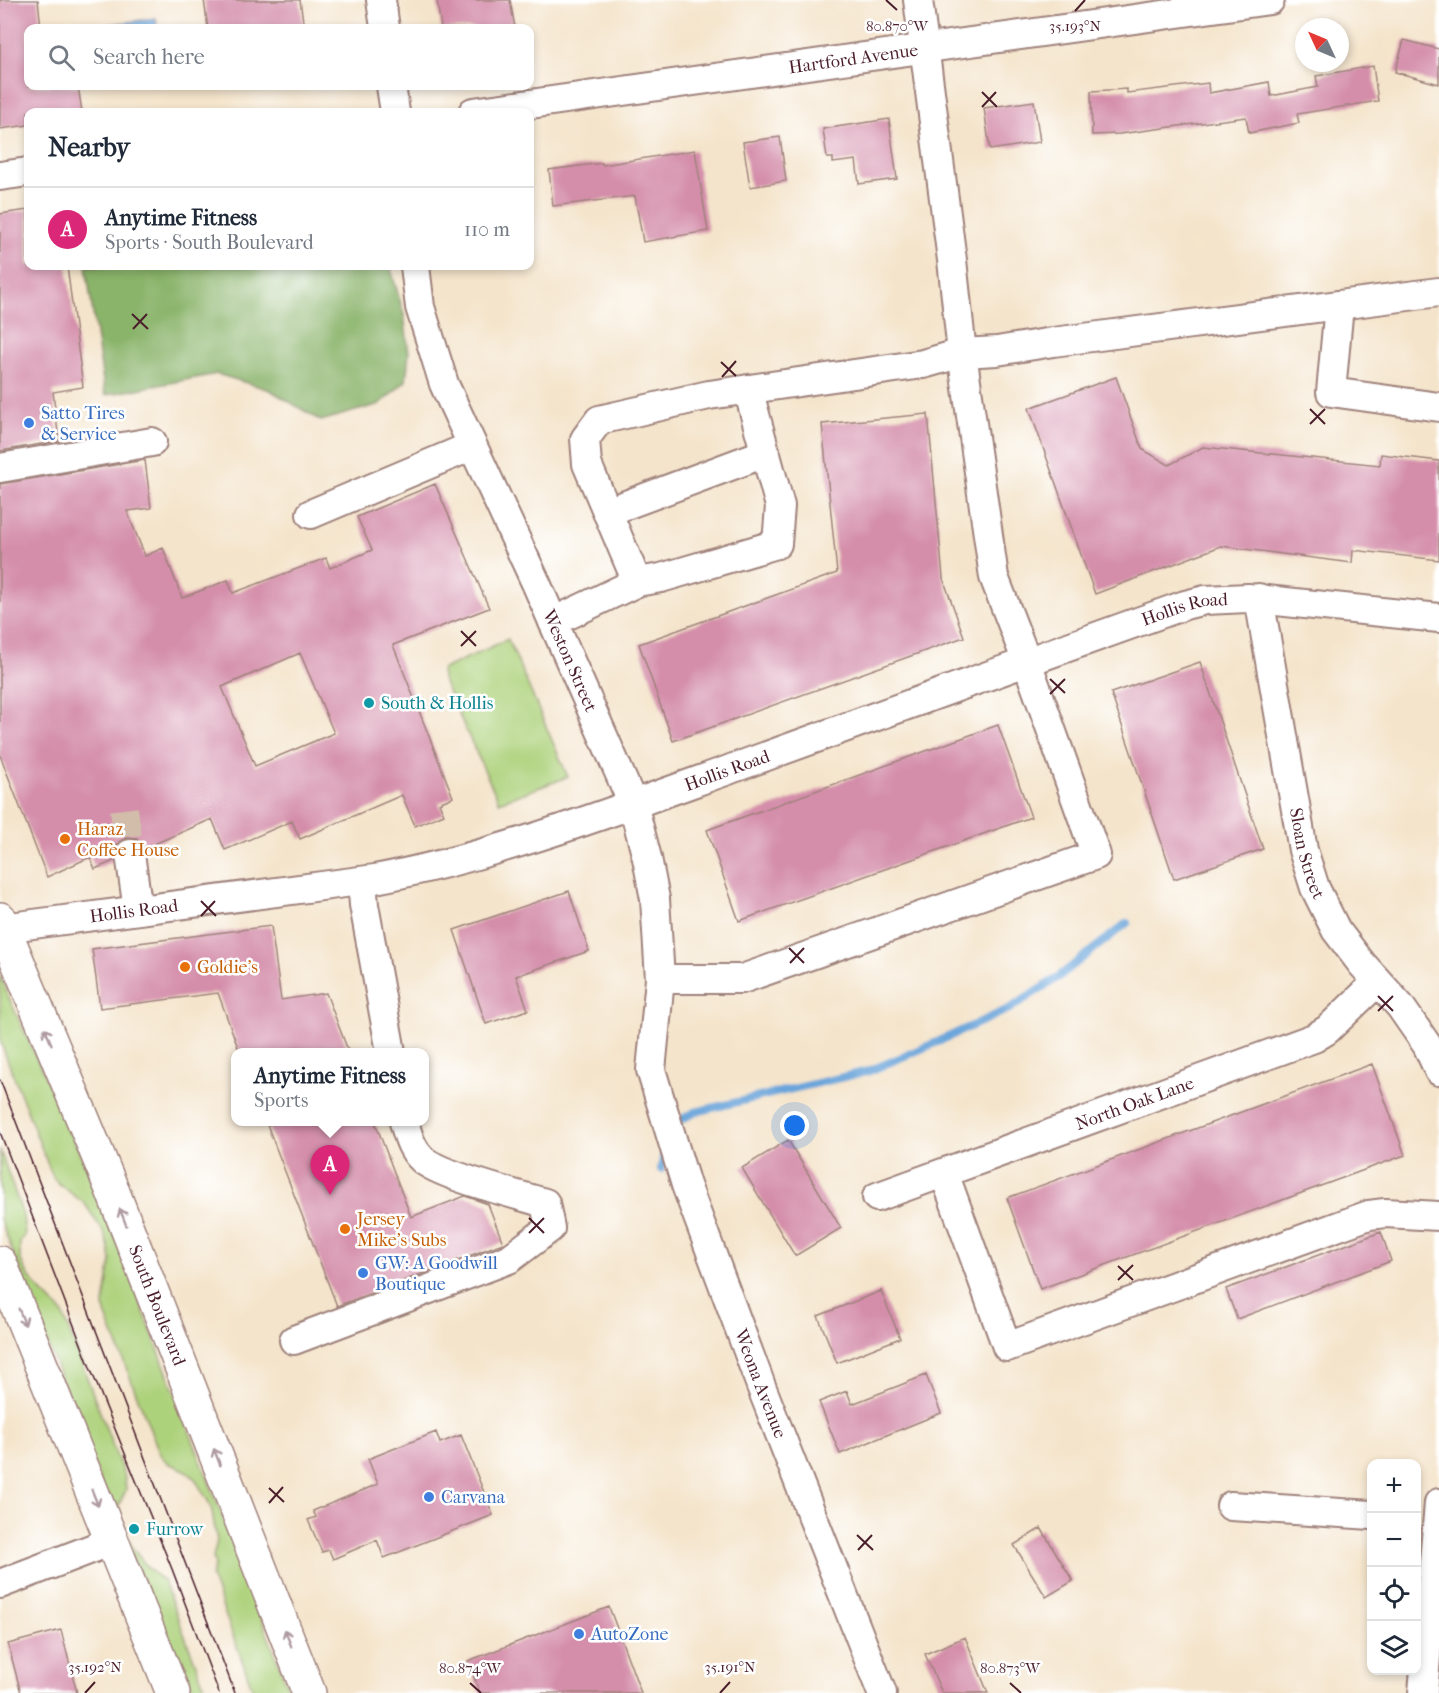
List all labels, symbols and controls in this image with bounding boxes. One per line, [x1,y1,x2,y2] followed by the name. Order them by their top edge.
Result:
[866,17,929,35] text: 80.870°W
[1049,17,1101,35] text: 35.193°N
[1295,18,1349,72] north arrow
[24,24,534,90] search box
[787,39,920,78] street label: Hartford Avenue
[45,41,78,74] icon: search
[93,44,205,70] text: Search here
[48,132,130,163] text: Nearby
[105,205,257,231] text: Anytime Fitness
[61,218,74,241] text: A
[464,218,510,241] text: 110 m
[105,231,314,254] text: Sports · South Boulevard
[41,403,125,445] place label: Satto Tires & Service
[22,416,36,430] marker: Satto Tires & Service
[1139,588,1229,630] street label: Hollis Road
[538,605,602,715] street label: Weston Street
[381,693,494,714] place label: South & Hollis
[362,696,376,710] marker: South & Hollis
[682,745,773,795] street label: Hollis Road
[1285,806,1330,903] street label: Sloan Street
[77,819,179,861] place label: Haraz Coffee House
[58,832,72,846] marker: Haraz Coffee House
[88,895,180,927] street label: Hollis Road
[197,957,258,978] place label: Goldie's
[178,960,192,974] marker: Goldie's
[42,1028,54,1046] one-way arrow
[231,1048,429,1126] popup
[254,1063,406,1089] text: Anytime Fitness
[1072,1072,1197,1135] street label: North Oak Lane
[254,1089,308,1112] text: Sports
[780,1111,809,1140] your location
[310,1146,350,1195] pin: A
[117,1208,128,1226] one-way arrow
[355,1209,447,1251] place label: Jersey Mike's Subs
[338,1222,352,1236] marker: Jersey Mike's Subs
[124,1242,190,1369] street label: South Boulevard
[375,1253,498,1295] place label: GW: A Goodwill Boutique
[356,1266,370,1280] marker: GW: A Goodwill Boutique
[17,1307,28,1326] one-way arrow
[730,1325,791,1441] street label: Weona Avenue
[211,1448,222,1467] one-way arrow
[1367,1459,1421,1675] map controls
[1367,1459,1421,1513] button: +
[441,1487,506,1508] place label: Carvana
[90,1488,101,1507] one-way arrow
[422,1490,436,1504] marker: Carvana
[1367,1513,1421,1567] button: −
[146,1519,204,1540] place label: Furrow
[127,1522,141,1536] marker: Furrow
[1367,1567,1421,1621] button: locate
[1367,1621,1421,1675] button: layers
[590,1624,668,1645] place label: AutoZone
[572,1627,586,1641] marker: AutoZone
[281,1630,292,1648] one-way arrow
[68,1658,122,1676] text: 35.192°N
[705,1658,756,1676] text: 35.191°N
[439,1659,502,1677] text: 80.874°W
[980,1659,1041,1677] text: 80.873°W

